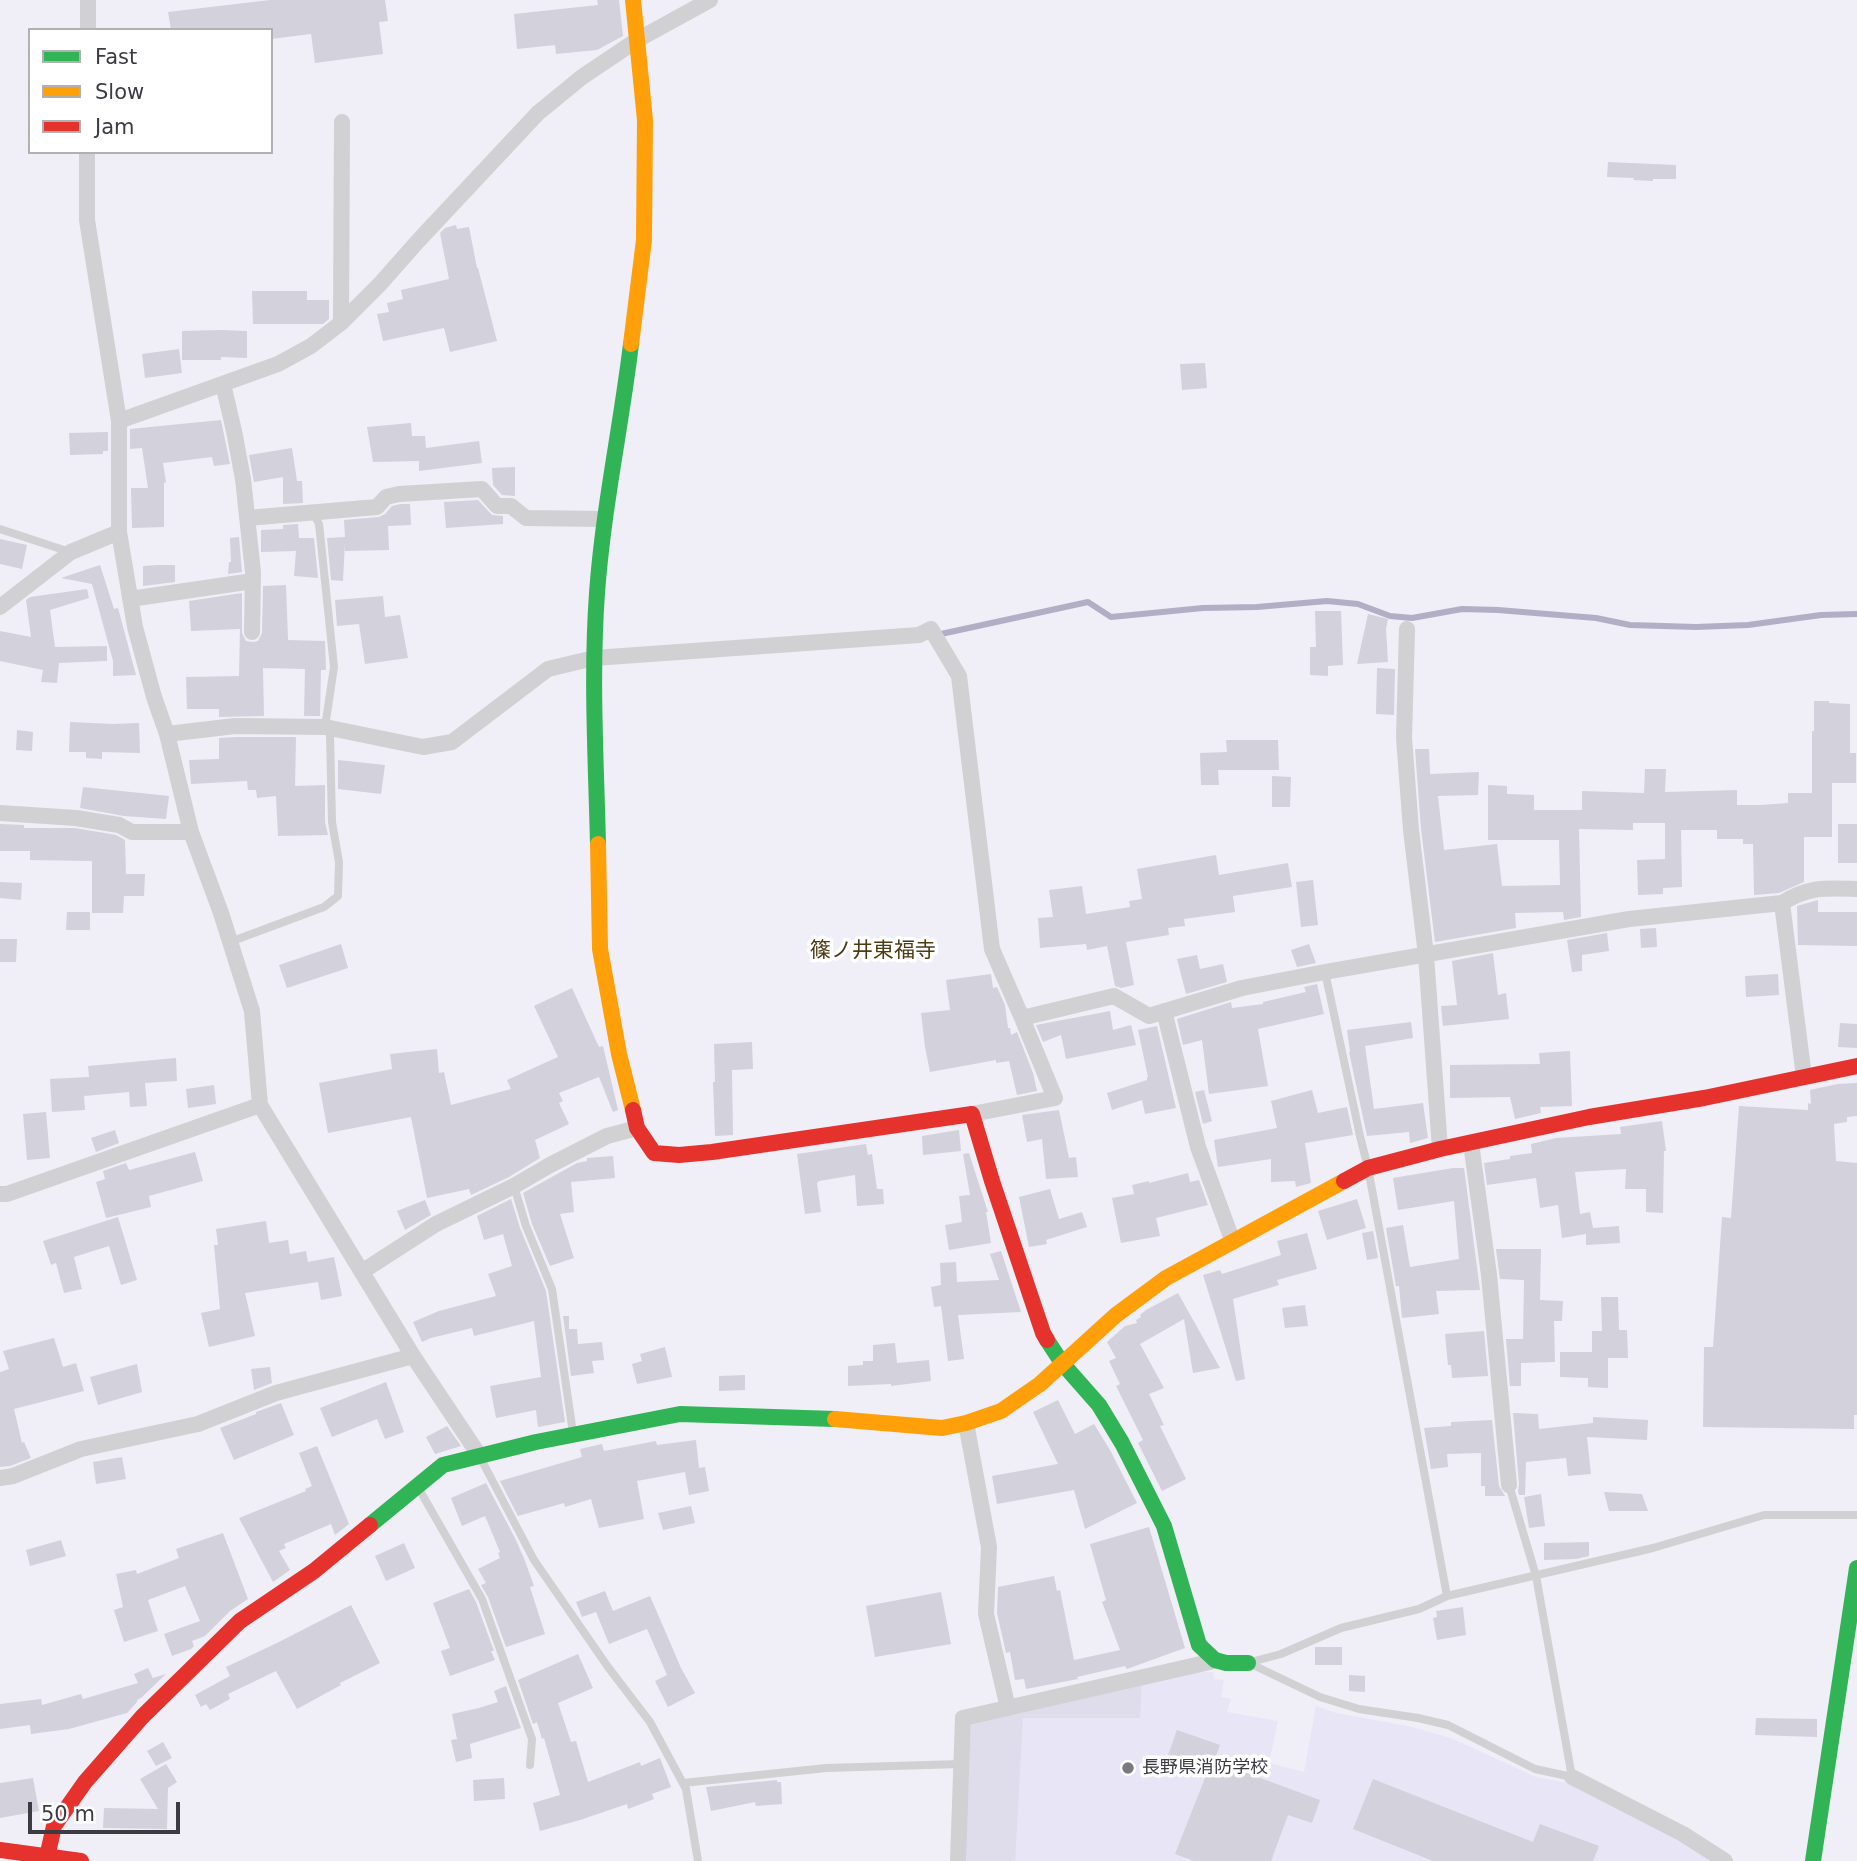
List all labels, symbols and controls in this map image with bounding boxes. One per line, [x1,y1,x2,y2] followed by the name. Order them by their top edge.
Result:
[28,28,273,154] legend
[95,45,137,69] text: Fast
[95,80,144,104] text: Slow
[95,115,135,139] text: Jam
[810,939,936,965] district label: 篠ノ井東福寺
[1142,1757,1268,1779] place label: 長野県消防学校
[1120,1760,1136,1776] marker: 長野県消防学校
[32,1787,184,1831] scale bar
[41,1802,95,1826] text: 50 m

